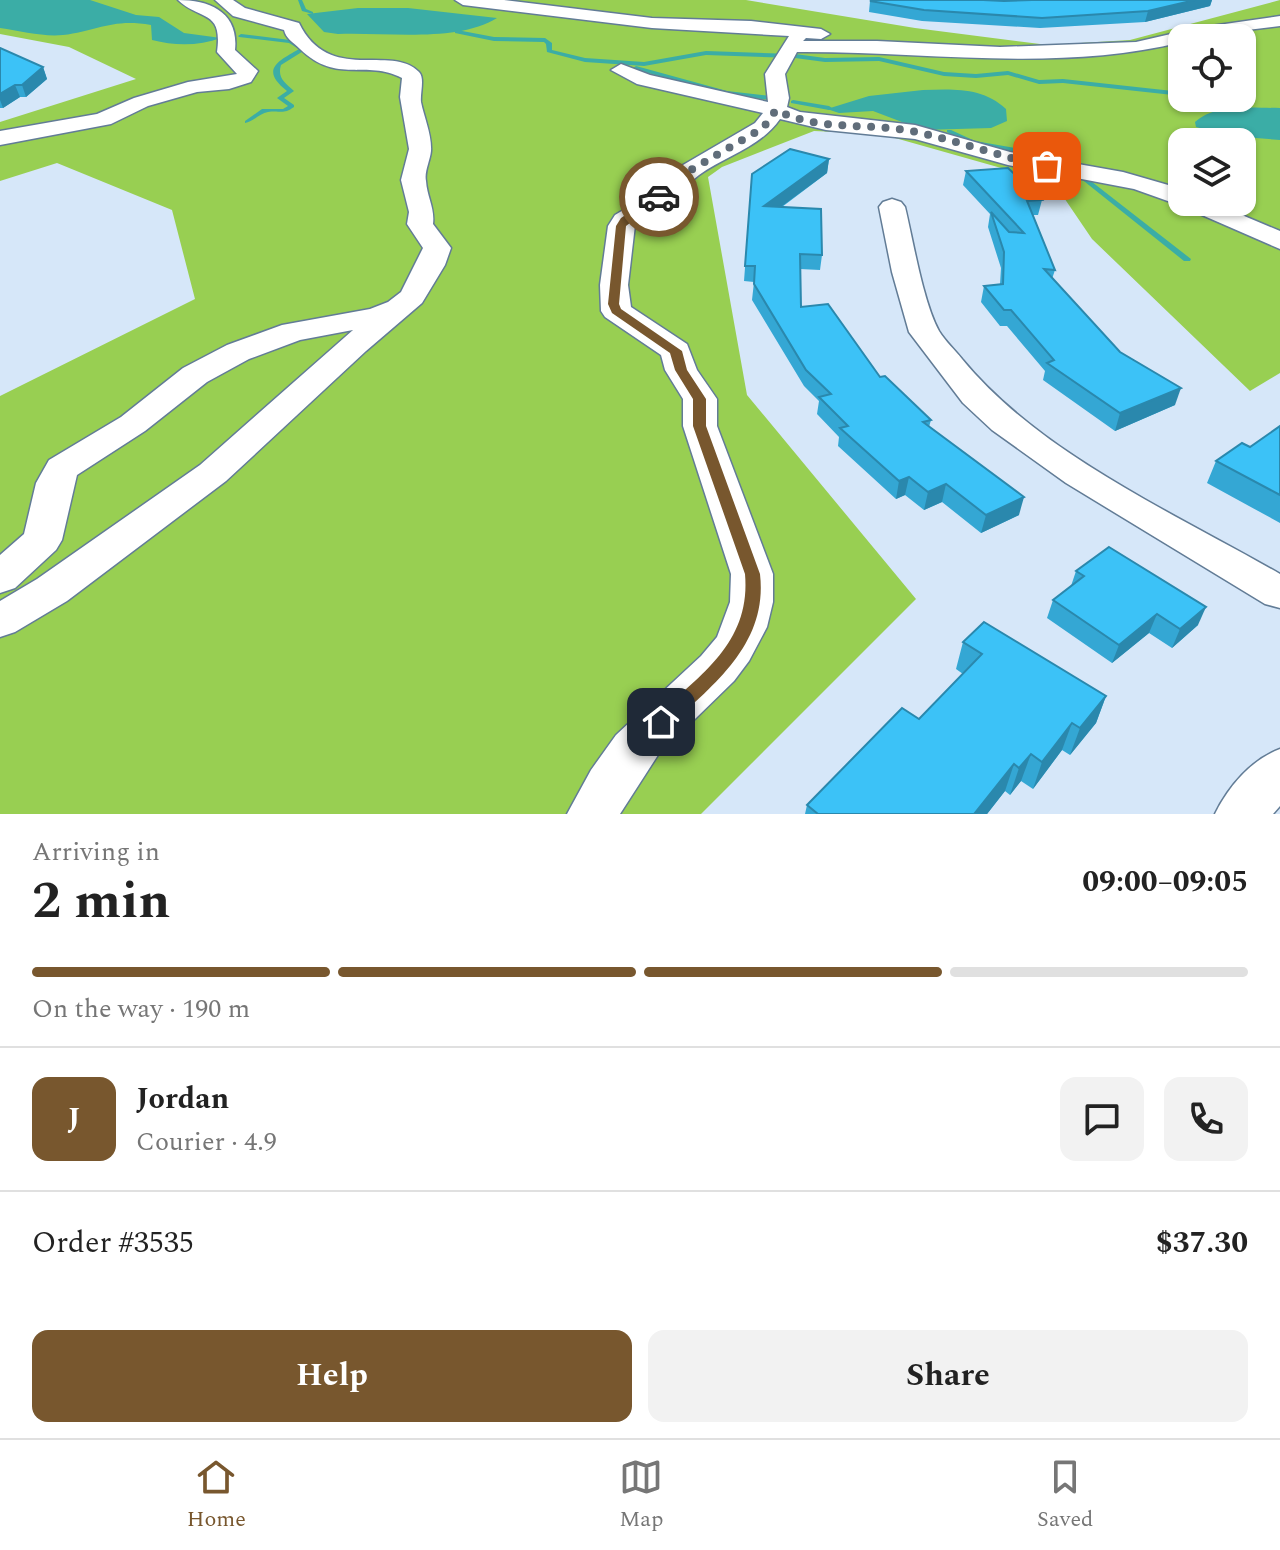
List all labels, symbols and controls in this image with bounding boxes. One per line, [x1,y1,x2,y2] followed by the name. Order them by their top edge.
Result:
[1168,24,1256,216] map controls
[1168,24,1256,112] button: locate
[1168,128,1256,216] button: layers
[1013,132,1081,200] pin
[1025,144,1069,188] icon: bag
[619,157,699,237] courier
[637,175,681,219] icon: car
[627,688,695,756] pin
[639,700,683,744] icon: home
[32,832,160,872] text: Arriving in
[1082,859,1248,905] text: 09:00–09:05
[32,862,170,941] text: 2 min
[32,989,250,1029] text: On the way · 190 m
[136,1076,229,1122] text: Jordan
[1060,1077,1144,1161] button: chat
[1164,1077,1248,1161] button: phone
[68,1096,80,1142] text: J
[136,1122,277,1162] text: Courier · 4.9
[32,1220,194,1266] text: Order #3535
[1156,1220,1248,1266] text: $37.30
[32,1330,632,1422] button: Help
[648,1330,1248,1422] button: Share
[187,1455,246,1536] tab: Home
[619,1455,664,1536] tab: Map
[1037,1455,1093,1536] tab: Saved

